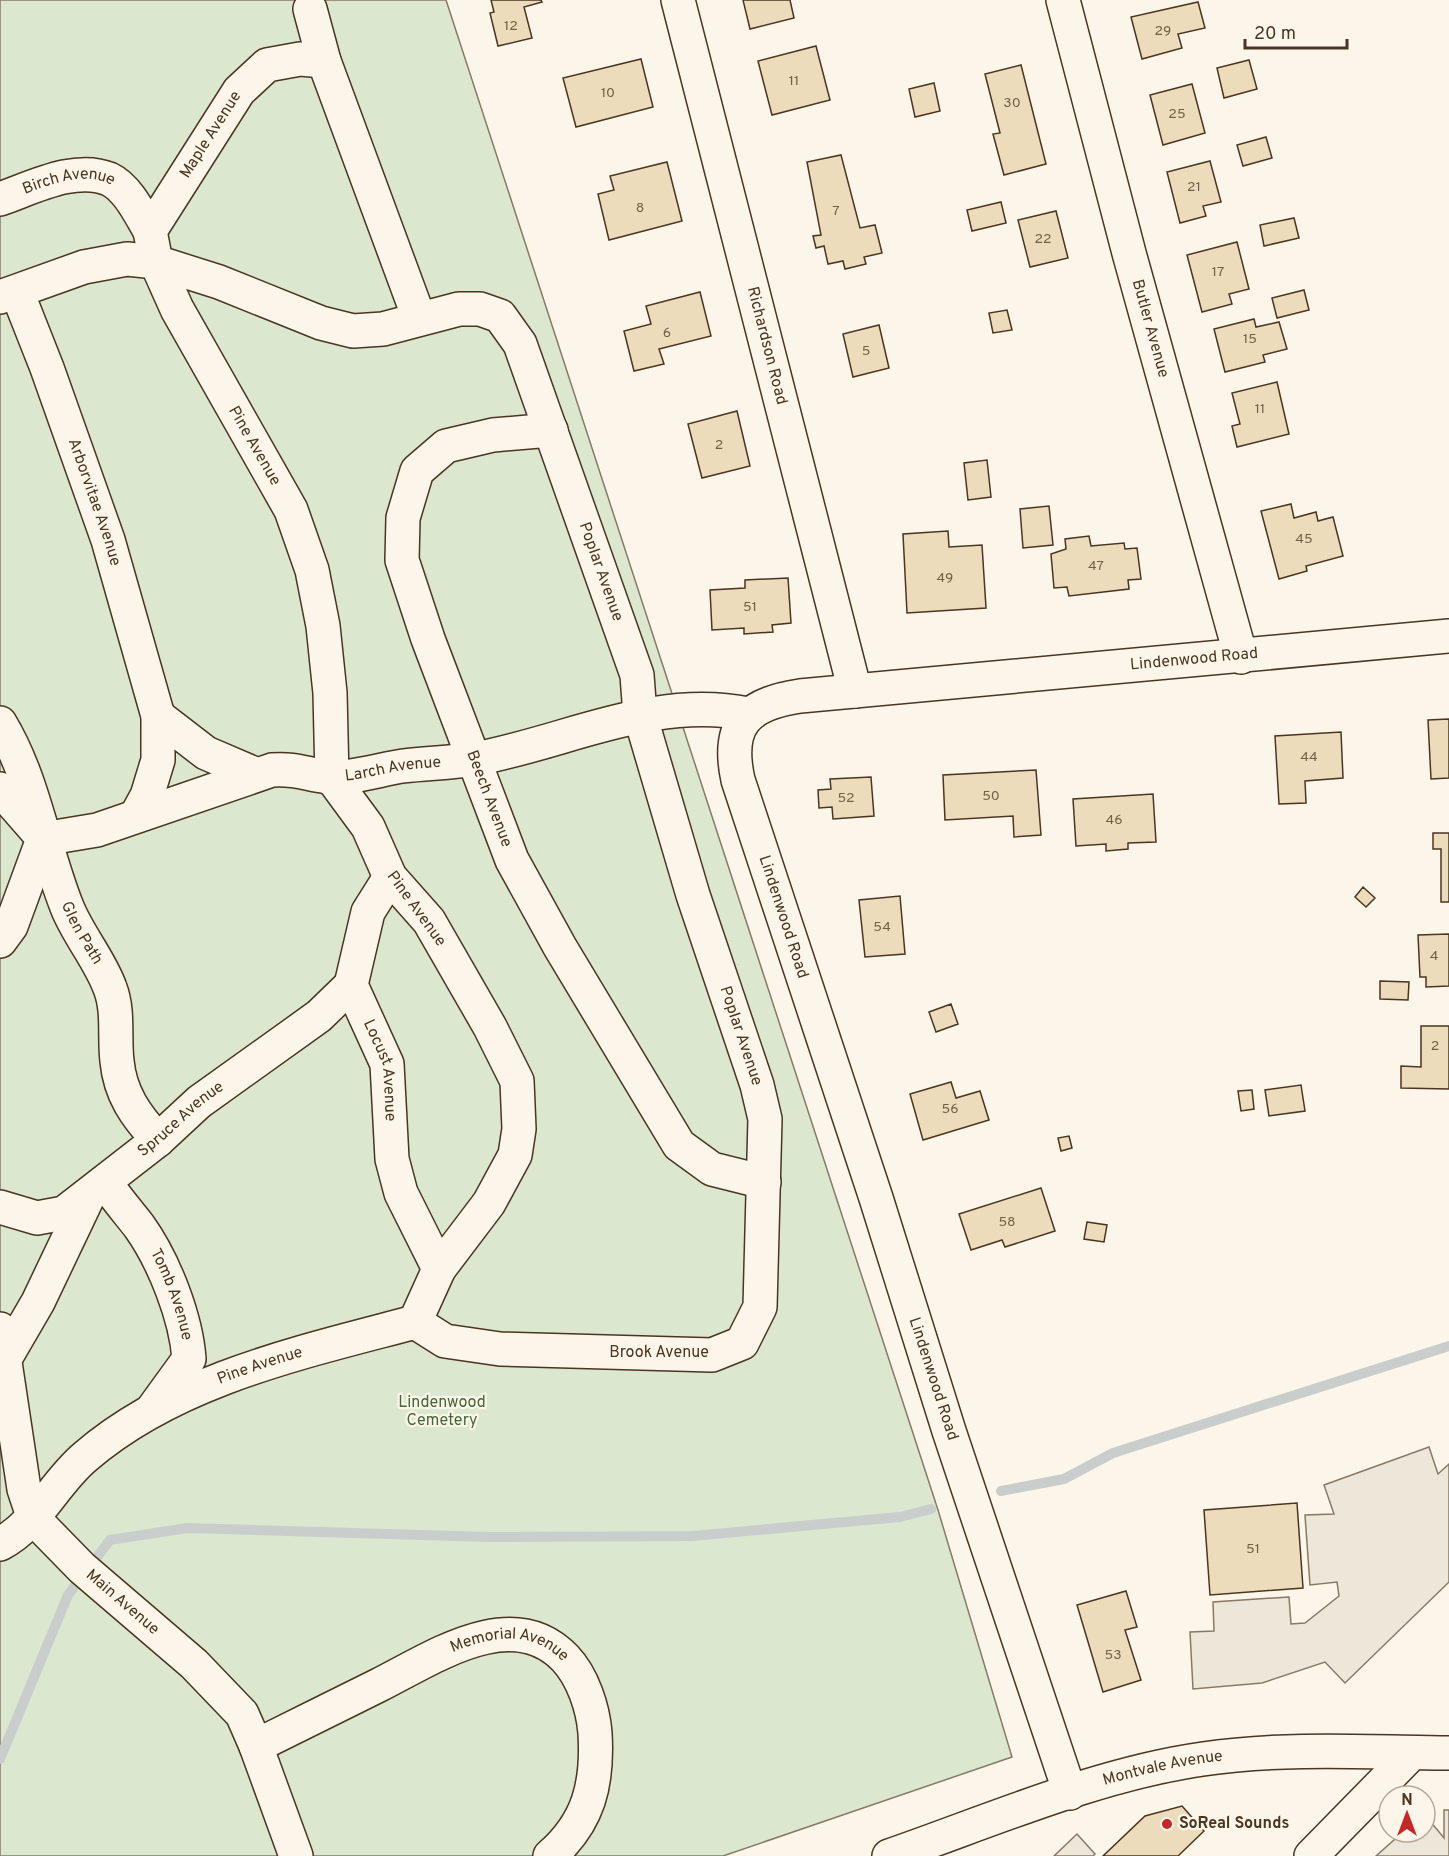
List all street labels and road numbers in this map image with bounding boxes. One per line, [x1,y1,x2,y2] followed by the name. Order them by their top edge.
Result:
[176,88,246,182] street label: Maple Avenue
[20,165,119,200] street label: Birch Avenue
[1127,277,1173,380] street label: Butler Avenue
[742,285,791,407] street label: Richardson Road
[223,403,285,489] street label: Pine Avenue
[63,436,125,568] street label: Arborvitae Avenue
[574,520,627,624] street label: Poplar Avenue
[1129,644,1259,675] street label: Lindenwood Road
[461,748,516,850] street label: Beech Avenue
[344,753,442,787] street label: Larch Avenue
[754,853,812,981] street label: Lindenwood Road
[382,867,450,951] street label: Pine Avenue
[56,899,107,968] street label: Glen Path
[714,984,767,1088] street label: Poplar Avenue
[358,1016,400,1122] street label: Locust Avenue
[134,1077,228,1162] street label: Spruce Avenue
[145,1245,196,1342] street label: Tomb Avenue
[904,1315,962,1443] street label: Lindenwood Road
[214,1343,305,1390] street label: Pine Avenue
[609,1343,709,1363] street label: Brook Avenue
[81,1565,163,1640] street label: Main Avenue
[447,1624,573,1666] street label: Memorial Avenue
[1101,1746,1224,1791] street label: Montvale Avenue

